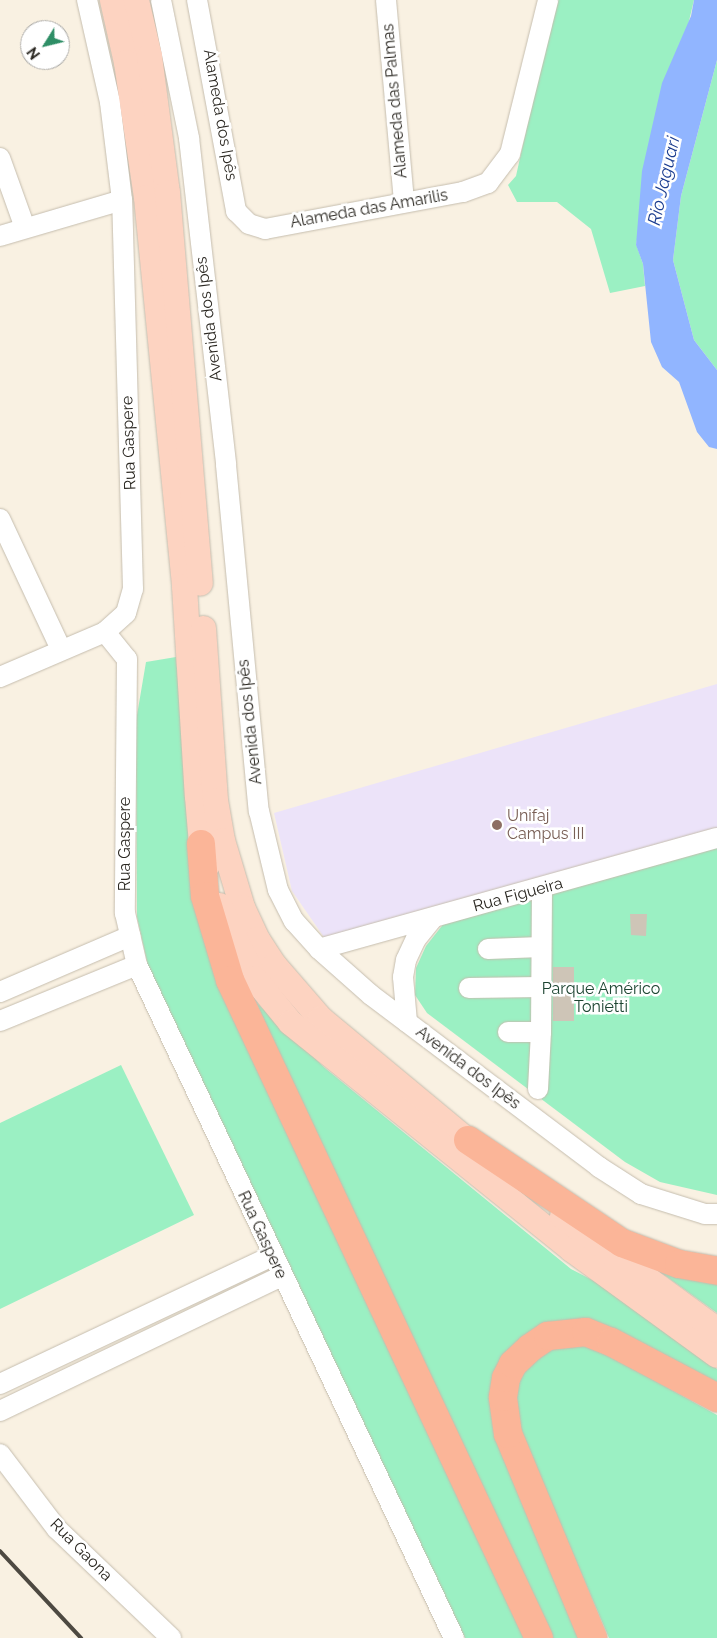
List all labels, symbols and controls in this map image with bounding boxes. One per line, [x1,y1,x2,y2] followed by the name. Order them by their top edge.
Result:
[20,20,70,70] north arrow
[379,23,411,179] street label: Alameda das Palmas
[24,44,43,62] text: N
[199,48,241,182] street label: Alameda dos Ipês
[643,134,685,228] water label: Rio Jaguari
[288,186,450,232] street label: Alameda das Amarilis
[192,255,226,383] street label: Avenida dos Ipês
[118,395,140,491] street label: Rua Gaspere
[234,658,266,786] street label: Avenida dos Ipês
[115,797,135,891] street label: Rua Gaspere
[507,806,584,844] place label: Unifaj Campus III
[491,819,503,831] marker: Unifaj Campus III
[471,874,565,916] street label: Rua Figueira
[541,979,661,1017] park label: Parque Américo Tonietti
[412,1023,524,1113] street label: Avenida dos Ipês
[233,1188,291,1282] street label: Rua Gaspere
[46,1515,116,1585] street label: Rua Gaona

